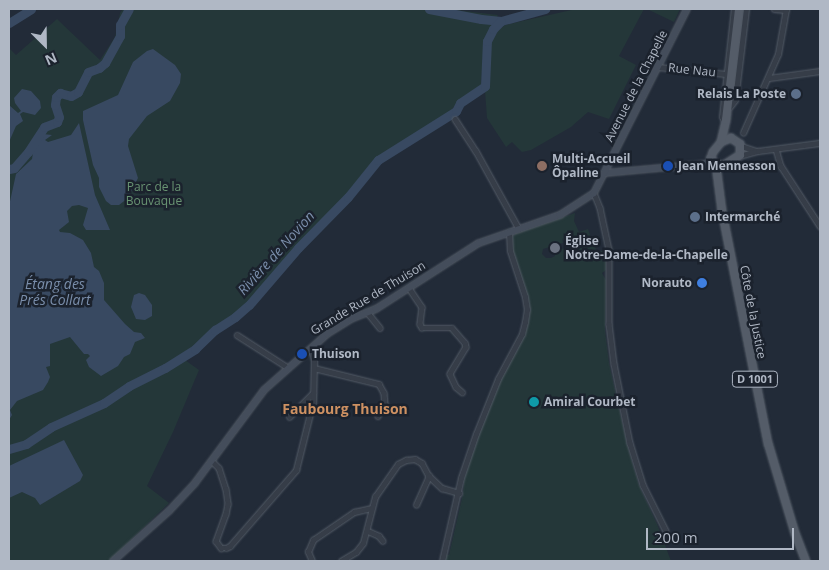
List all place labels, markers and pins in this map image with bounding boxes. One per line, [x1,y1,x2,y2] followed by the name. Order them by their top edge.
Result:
[697,87,786,101] place label: Relais La Poste
[790,88,802,100] marker: Relais La Poste
[552,152,631,180] place label: Multi-Accueil Ôpaline
[678,159,776,173] place label: Jean Mennesson
[536,160,548,172] marker: Multi-Accueil Ôpaline
[662,160,674,172] marker: Jean Mennesson
[705,210,780,224] place label: Intermarché
[689,211,701,223] marker: Intermarché
[565,234,728,262] place label: Église Notre-Dame-de-la-Chapelle
[549,242,561,254] marker: Église Notre-Dame-de-la-Chapelle
[642,276,692,290] place label: Norauto
[696,277,708,289] marker: Norauto
[312,347,360,361] place label: Thuison
[296,348,308,360] marker: Thuison
[544,395,636,409] place label: Amiral Courbet
[528,396,540,408] marker: Amiral Courbet

